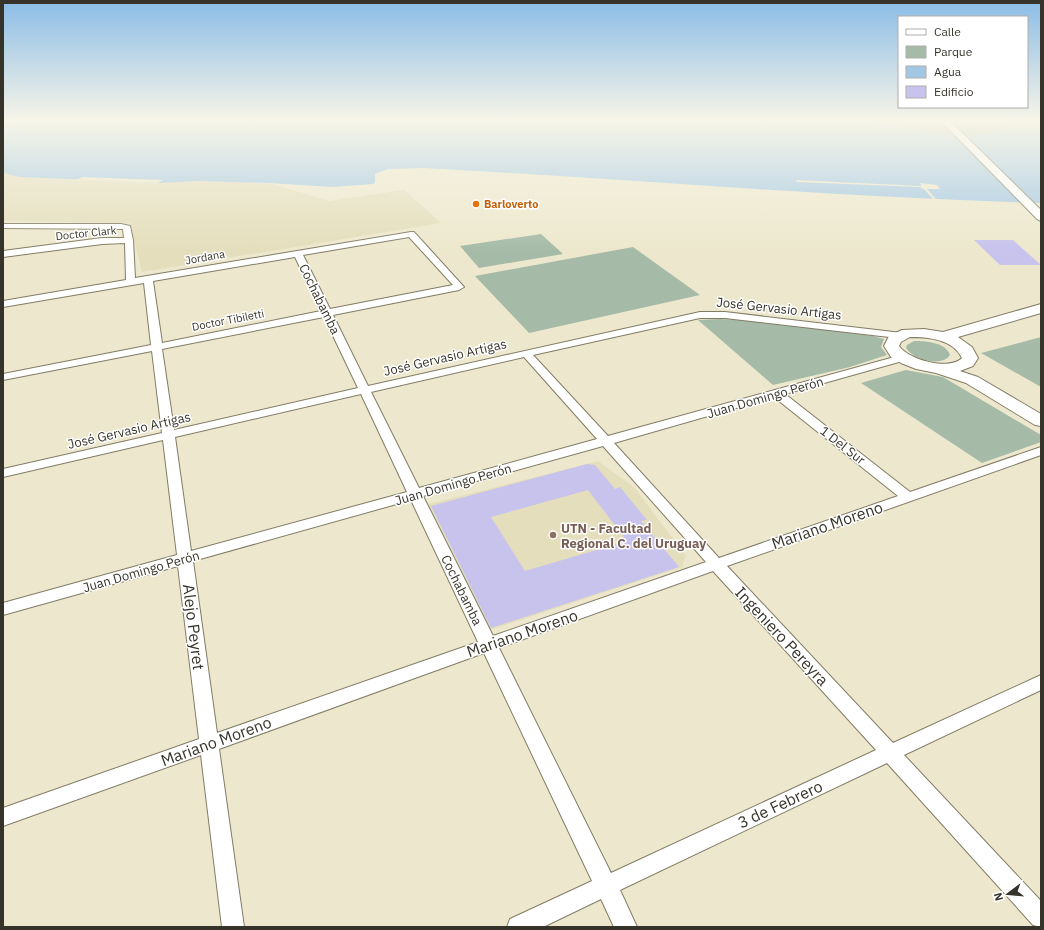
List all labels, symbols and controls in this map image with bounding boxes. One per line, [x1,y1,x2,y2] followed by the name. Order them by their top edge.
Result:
[898,16,1028,108] legend
[934,24,961,39] text: Calle
[934,44,973,59] text: Parque
[934,64,962,79] text: Agua
[934,84,974,99] text: Edificio
[484,197,538,211] place label: Barloverto
[471,199,481,209] marker: Barloverto
[55,223,117,243] street label: Doctor Clark
[184,247,226,267] street label: Jordana
[295,261,344,337] street label: Cochabamba
[716,293,842,324] street label: José Gervasio Artigas
[191,306,265,334] street label: Doctor Tibiletti
[382,335,508,380] street label: José Gervasio Artigas
[705,373,825,422] street label: Juan Domingo Perón
[66,408,192,453] street label: José Gervasio Artigas
[817,422,869,469] street label: 1 Del Sur
[393,460,513,509] street label: Juan Domingo Perón
[769,497,885,553] street label: Mariano Moreno
[561,520,706,552] place label: UTN - Facultad Regional C. del Uruguay
[548,530,558,540] marker: UTN - Facultad Regional C. del Uruguay
[81,547,201,596] street label: Juan Domingo Perón
[437,552,486,628] street label: Cochabamba
[731,582,833,690] street label: Ingeniero Pereyra
[179,583,209,671] street label: Alejo Peyret
[464,605,580,661] street label: Mariano Moreno
[158,712,274,770] street label: Mariano Moreno
[734,776,826,832] street label: 3 de Febrero
[988,874,1028,914] north arrow
[991,891,1006,903] text: N

